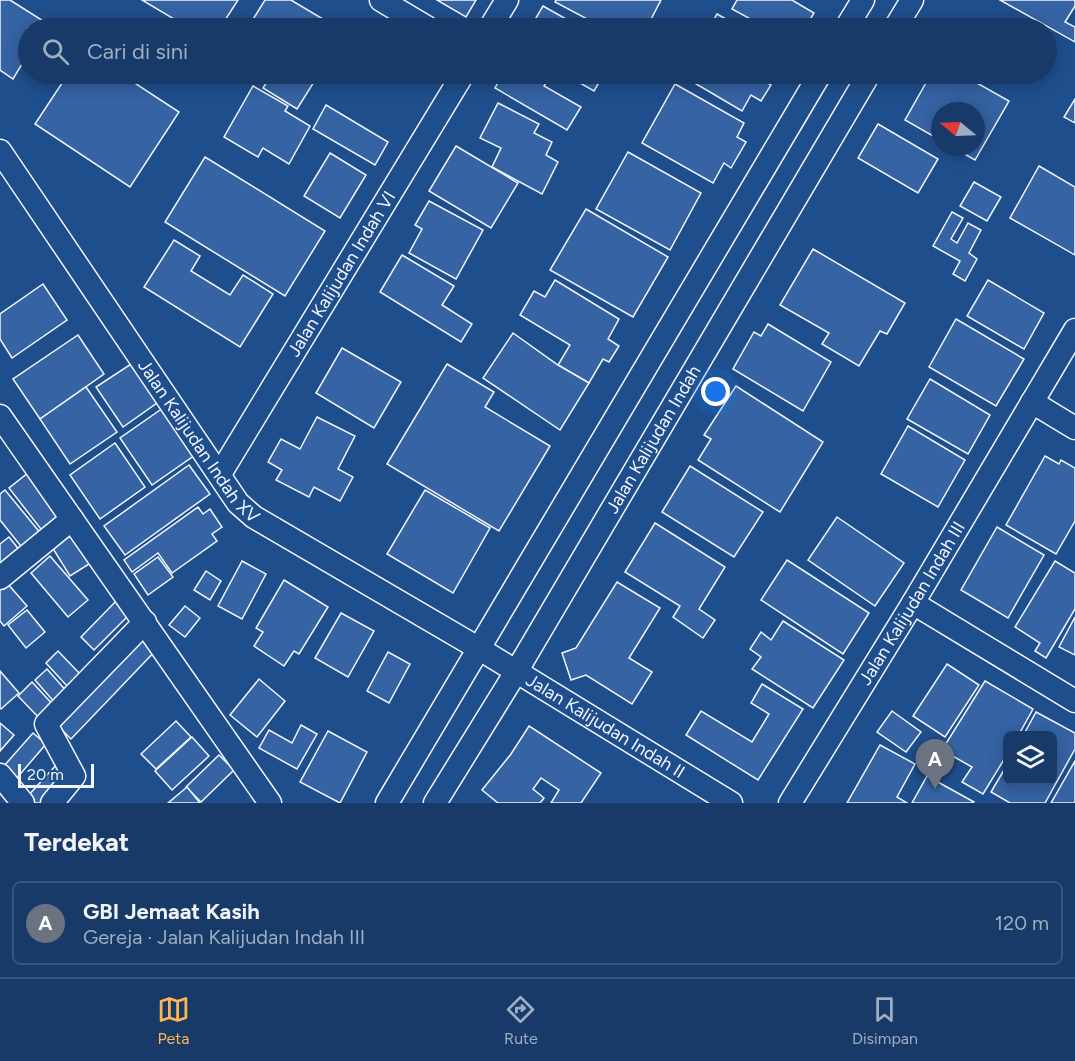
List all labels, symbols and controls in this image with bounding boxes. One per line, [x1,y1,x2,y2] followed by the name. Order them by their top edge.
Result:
[18,18,1057,84] search box
[39,35,72,68] icon: search
[87,38,188,65] text: Cari di sini
[931,102,985,156] north arrow
[283,187,400,361] street label: Jalan Kalijudan Indah VI
[133,355,265,528] street label: Jalan Kalijudan Indah XV
[601,361,705,518] street label: Jalan Kalijudan Indah
[701,377,730,406] your location
[854,518,970,689] street label: Jalan Kalijudan Indah III
[522,669,689,783] street label: Jalan Kalijudan Indah II
[1003,731,1057,785] map controls
[1003,731,1057,785] button: layers
[916,740,954,789] pin: A
[18,761,94,788] scale bar
[27,765,64,784] text: 20 m
[24,826,129,858] text: Terdekat
[83,898,260,925] text: GBI Jemaat Kasih
[38,911,53,935] text: A
[995,911,1049,935] text: 120 m
[83,925,365,949] text: Gereja · Jalan Kalijudan Indah III
[157,993,190,1048] tab: Peta
[504,993,538,1048] tab: Rute
[852,993,918,1048] tab: Disimpan

